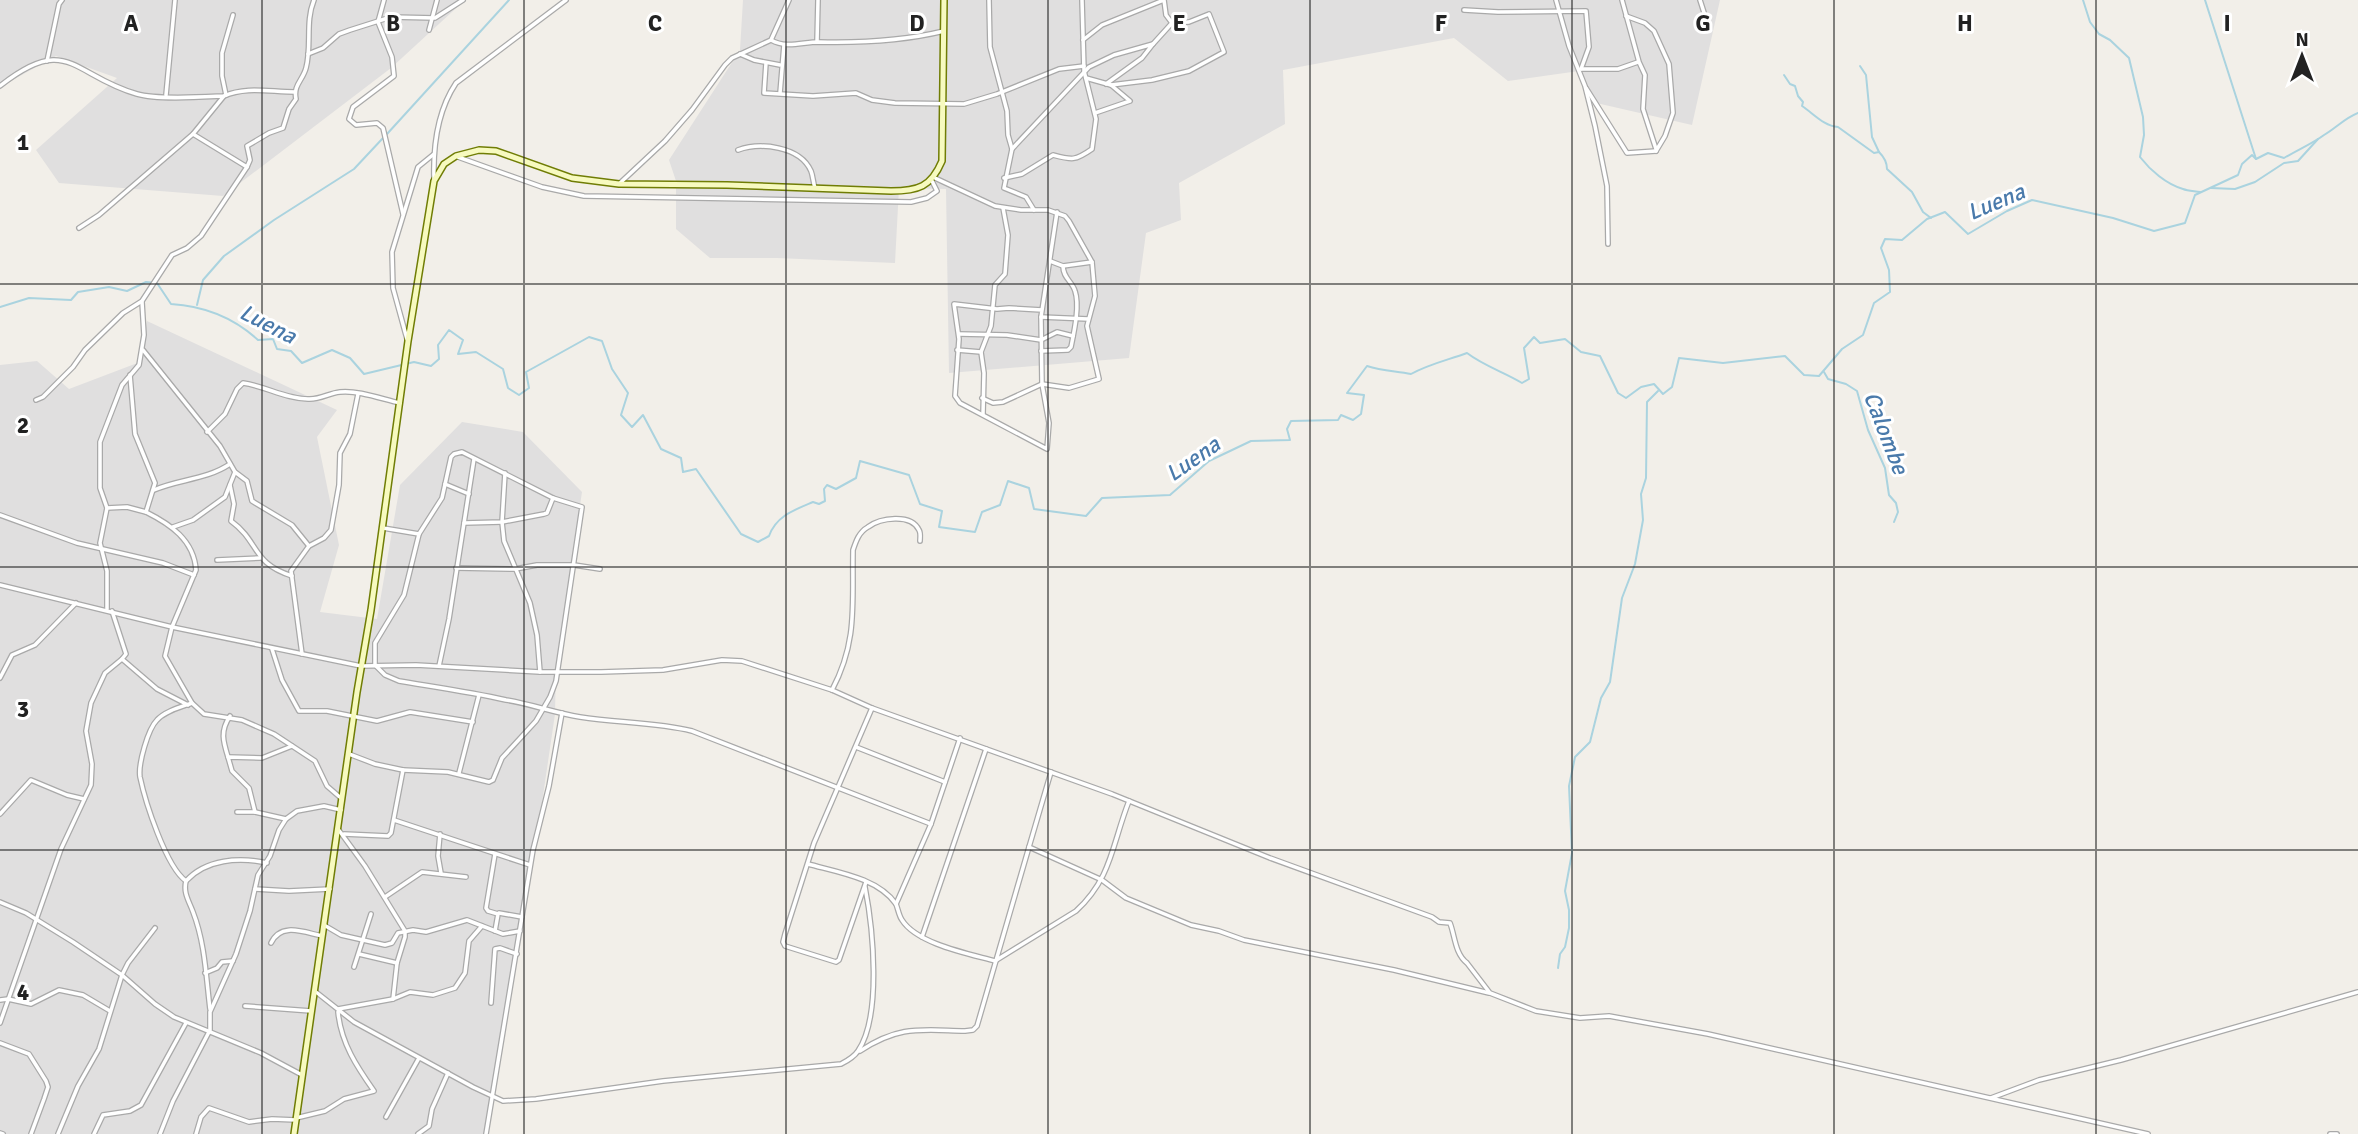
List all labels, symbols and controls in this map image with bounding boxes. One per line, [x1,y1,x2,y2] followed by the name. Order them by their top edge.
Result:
[124,9,139,38] text: A
[386,9,400,38] text: B
[648,9,662,38] text: C
[909,9,925,38] text: D
[1172,9,1186,38] text: E
[1435,9,1447,38] text: F
[1695,9,1711,38] text: G
[1957,9,1973,38] text: H
[2223,9,2231,38] text: I
[2267,21,2337,91] north arrow
[2295,28,2309,52] text: N
[17,128,29,157] text: 1
[1963,176,2030,227] water label: Luena
[235,298,302,351] water label: Luena
[1857,388,1915,480] water label: Calombe
[17,411,29,440] text: 2
[1160,429,1227,488] water label: Luena
[17,695,29,724] text: 3
[17,978,29,1007] text: 4

